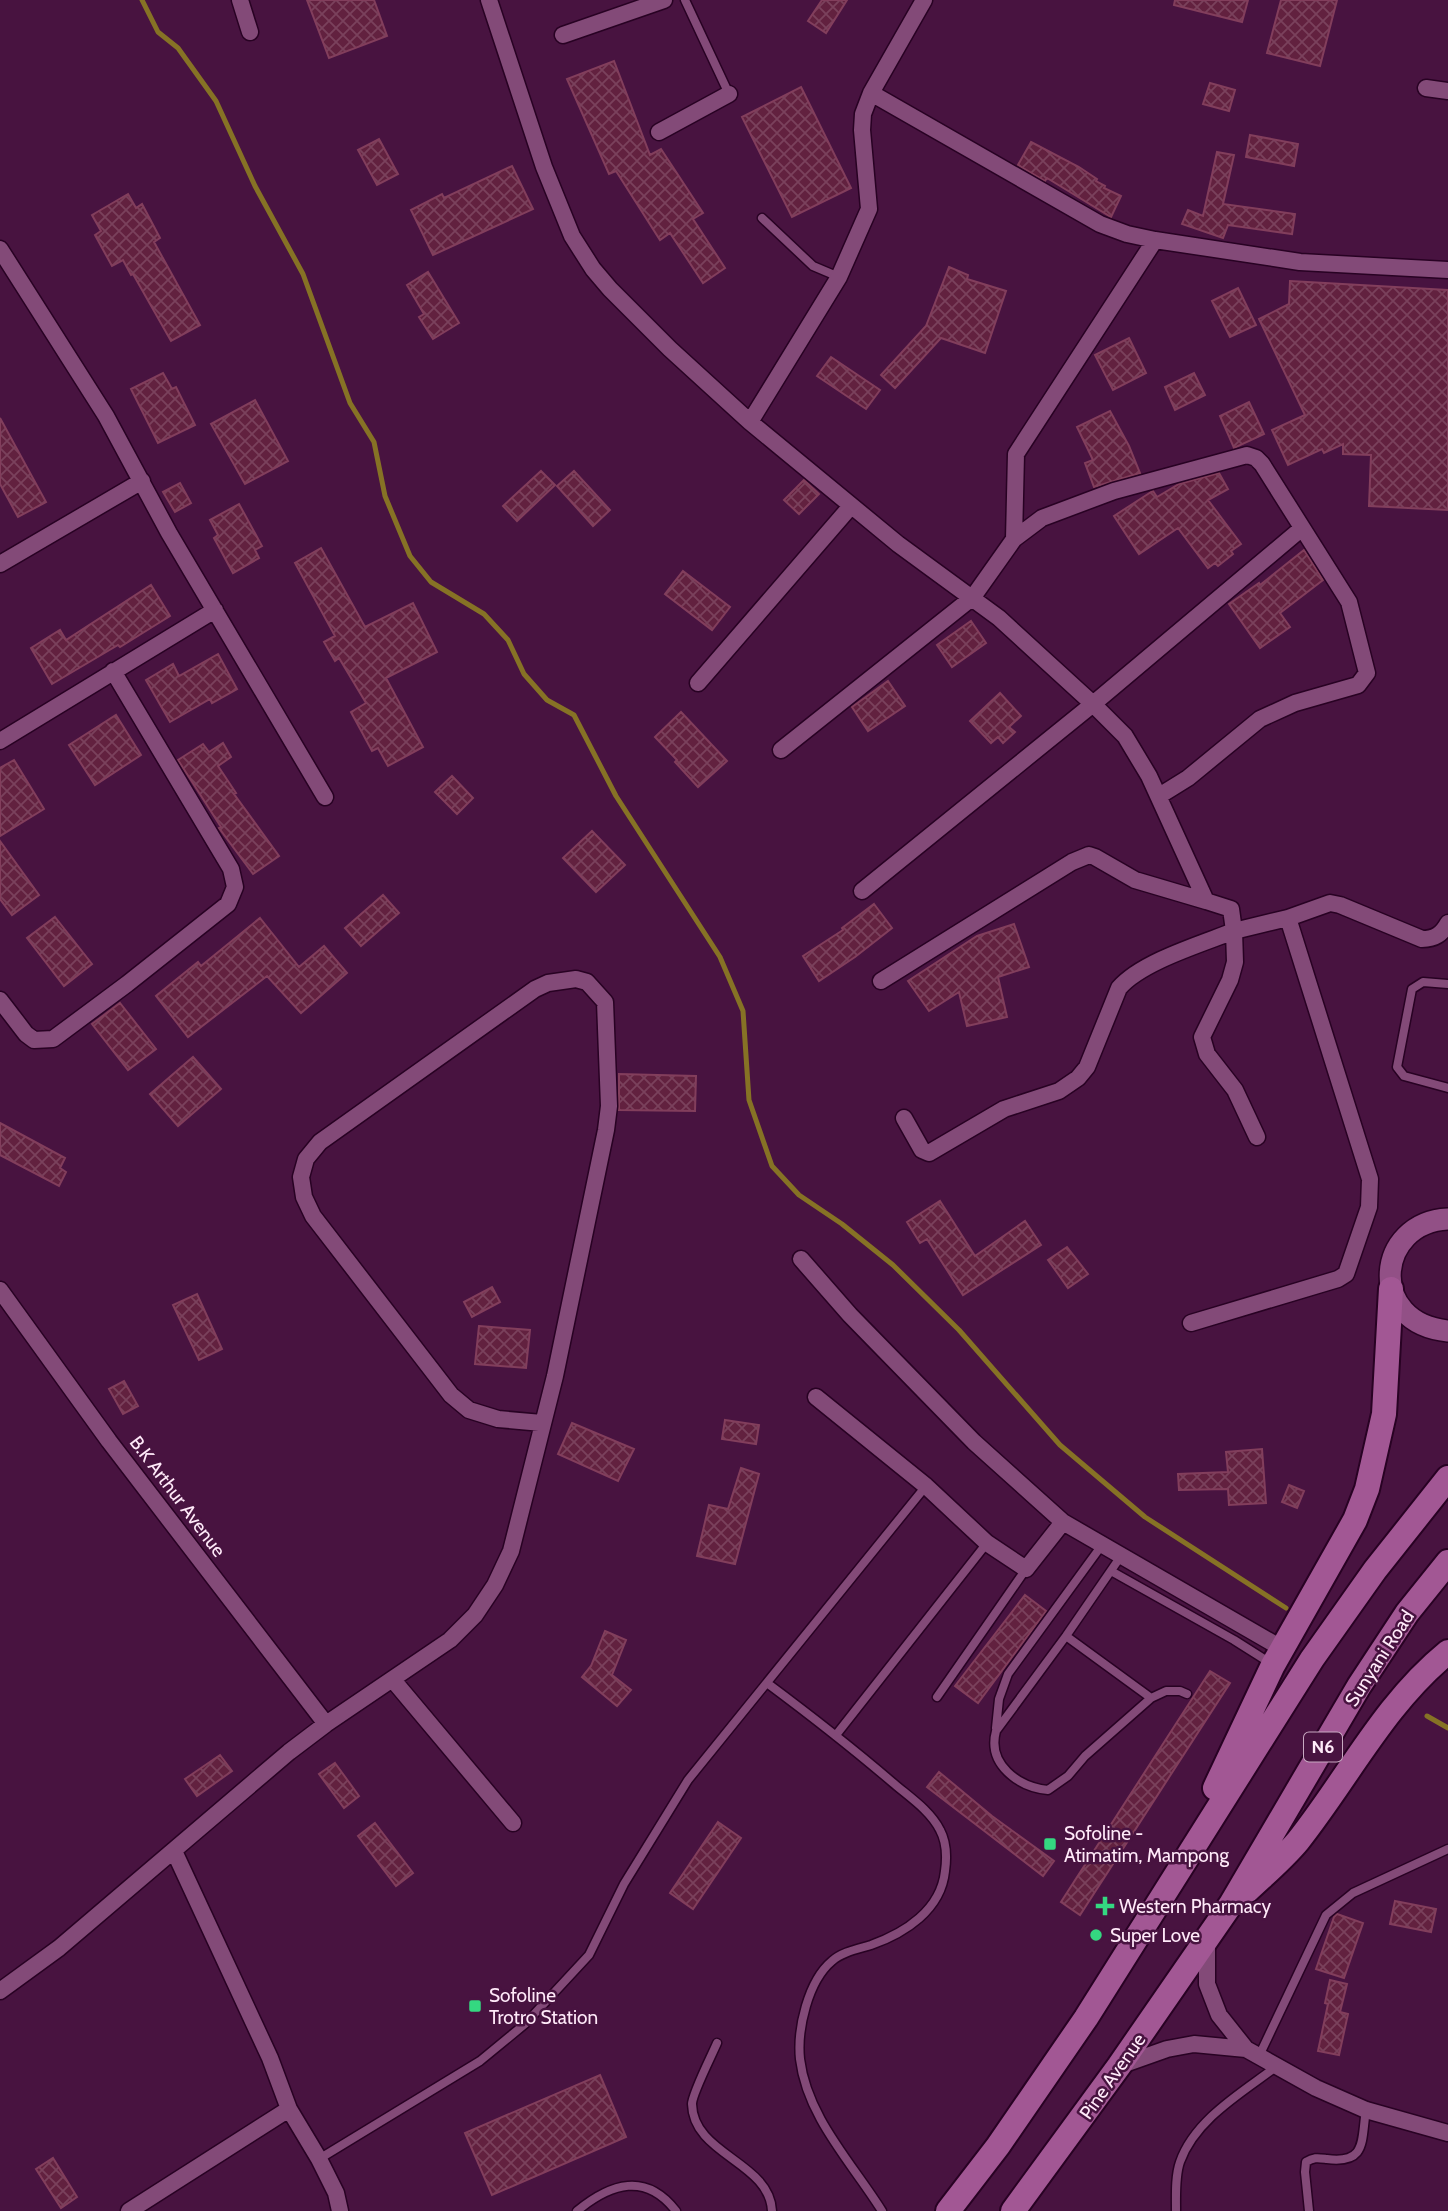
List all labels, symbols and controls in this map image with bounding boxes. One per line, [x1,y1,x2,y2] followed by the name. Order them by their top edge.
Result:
[125,1431,231,1561] street label: B.K Arthur Avenue
[1340,1606,1419,1711] street label: Sunyani Road
[1304,1732,1342,1762] road number: N6
[1064,1822,1229,1867] place label: Sofoline - Atimatim, Mampong
[1042,1836,1058,1852] marker: Sofoline - Atimatim, Mampong
[1119,1895,1271,1918] place label: Western Pharmacy
[1097,1898,1113,1914] marker: Western Pharmacy
[1110,1924,1200,1947] place label: Super Love
[1088,1927,1104,1943] marker: Super Love
[489,1984,598,2029] place label: Sofoline Trotro Station
[467,1998,483,2014] marker: Sofoline Trotro Station
[1074,2029,1151,2124] street label: Pine Avenue

